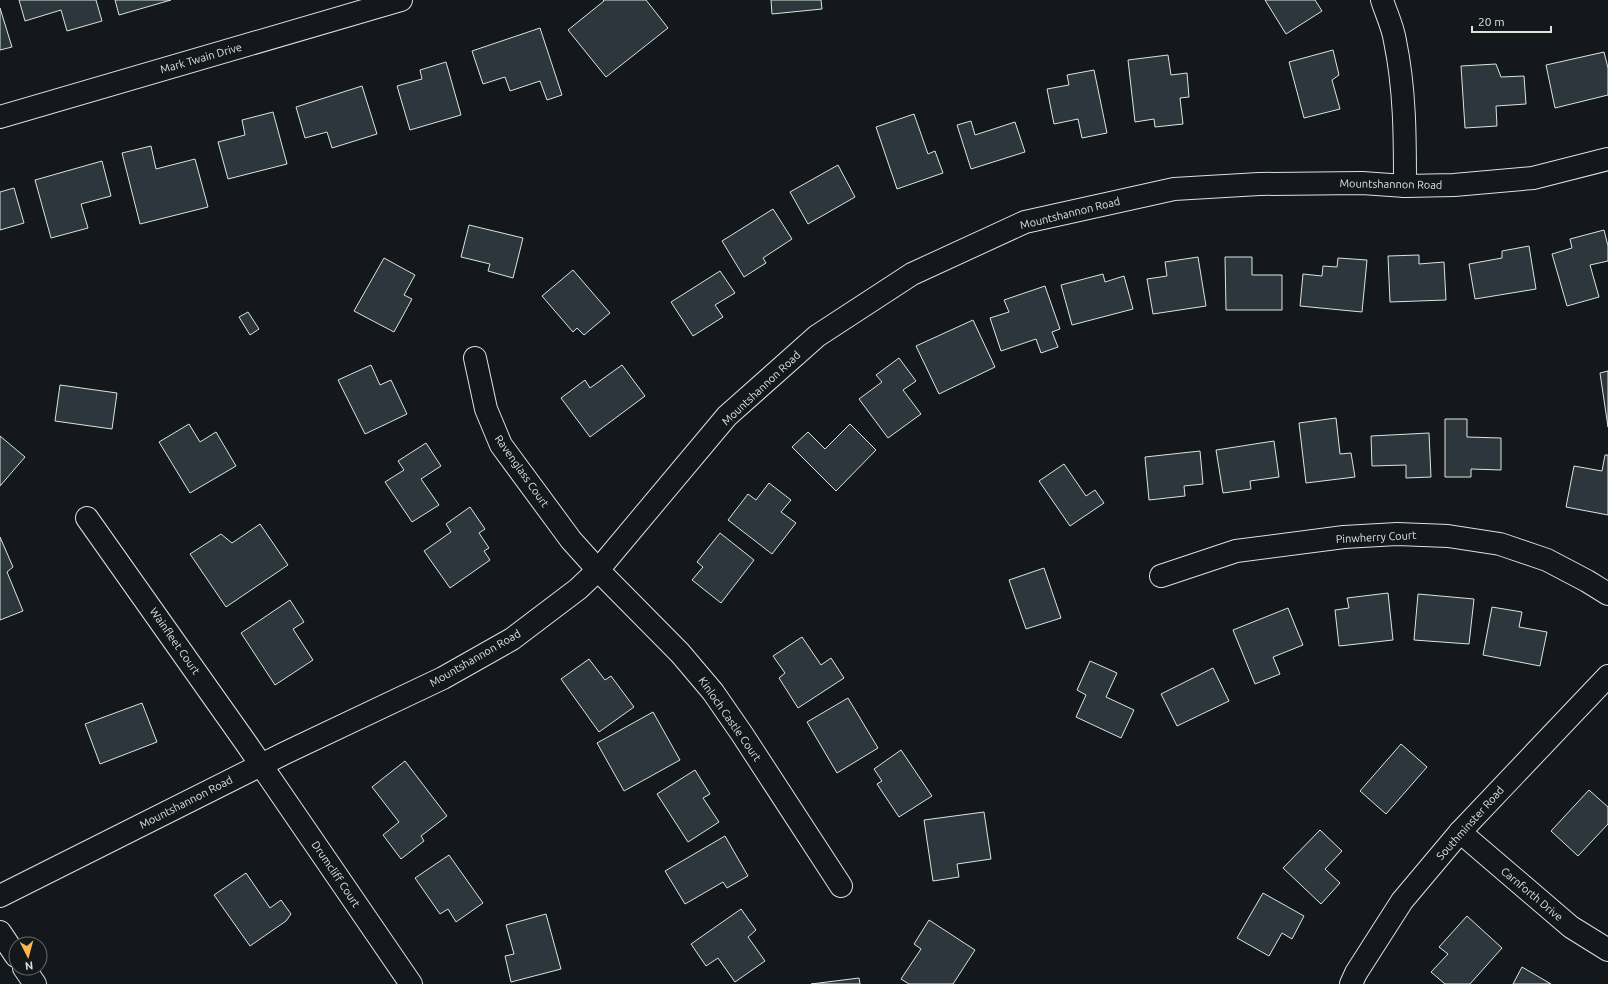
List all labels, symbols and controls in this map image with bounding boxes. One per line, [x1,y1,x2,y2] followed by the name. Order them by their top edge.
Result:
[1472,8,1551,34] scale bar
[1478,15,1505,28] text: 20 m
[159,41,243,75] street label: Mark Twain Drive
[1340,177,1442,191] street label: Mountshannon Road
[1019,195,1121,231] street label: Mountshannon Road
[719,349,803,427] street label: Mountshannon Road
[493,433,552,510] street label: Ravenglass Court
[1335,529,1417,545] street label: Pinwherry Court
[148,605,203,677] street label: Wainfleet Court
[428,627,522,689] street label: Mountshannon Road
[696,675,764,764] street label: Kinloch Castle Court
[138,773,234,831] street label: Mountshannon Road
[1434,784,1506,862] street label: Southminster Road
[309,839,363,910] street label: Drumcliff Court
[1499,865,1565,923] street label: Carnforth Drive
[8,936,48,976] north arrow
[24,960,34,972] text: N

